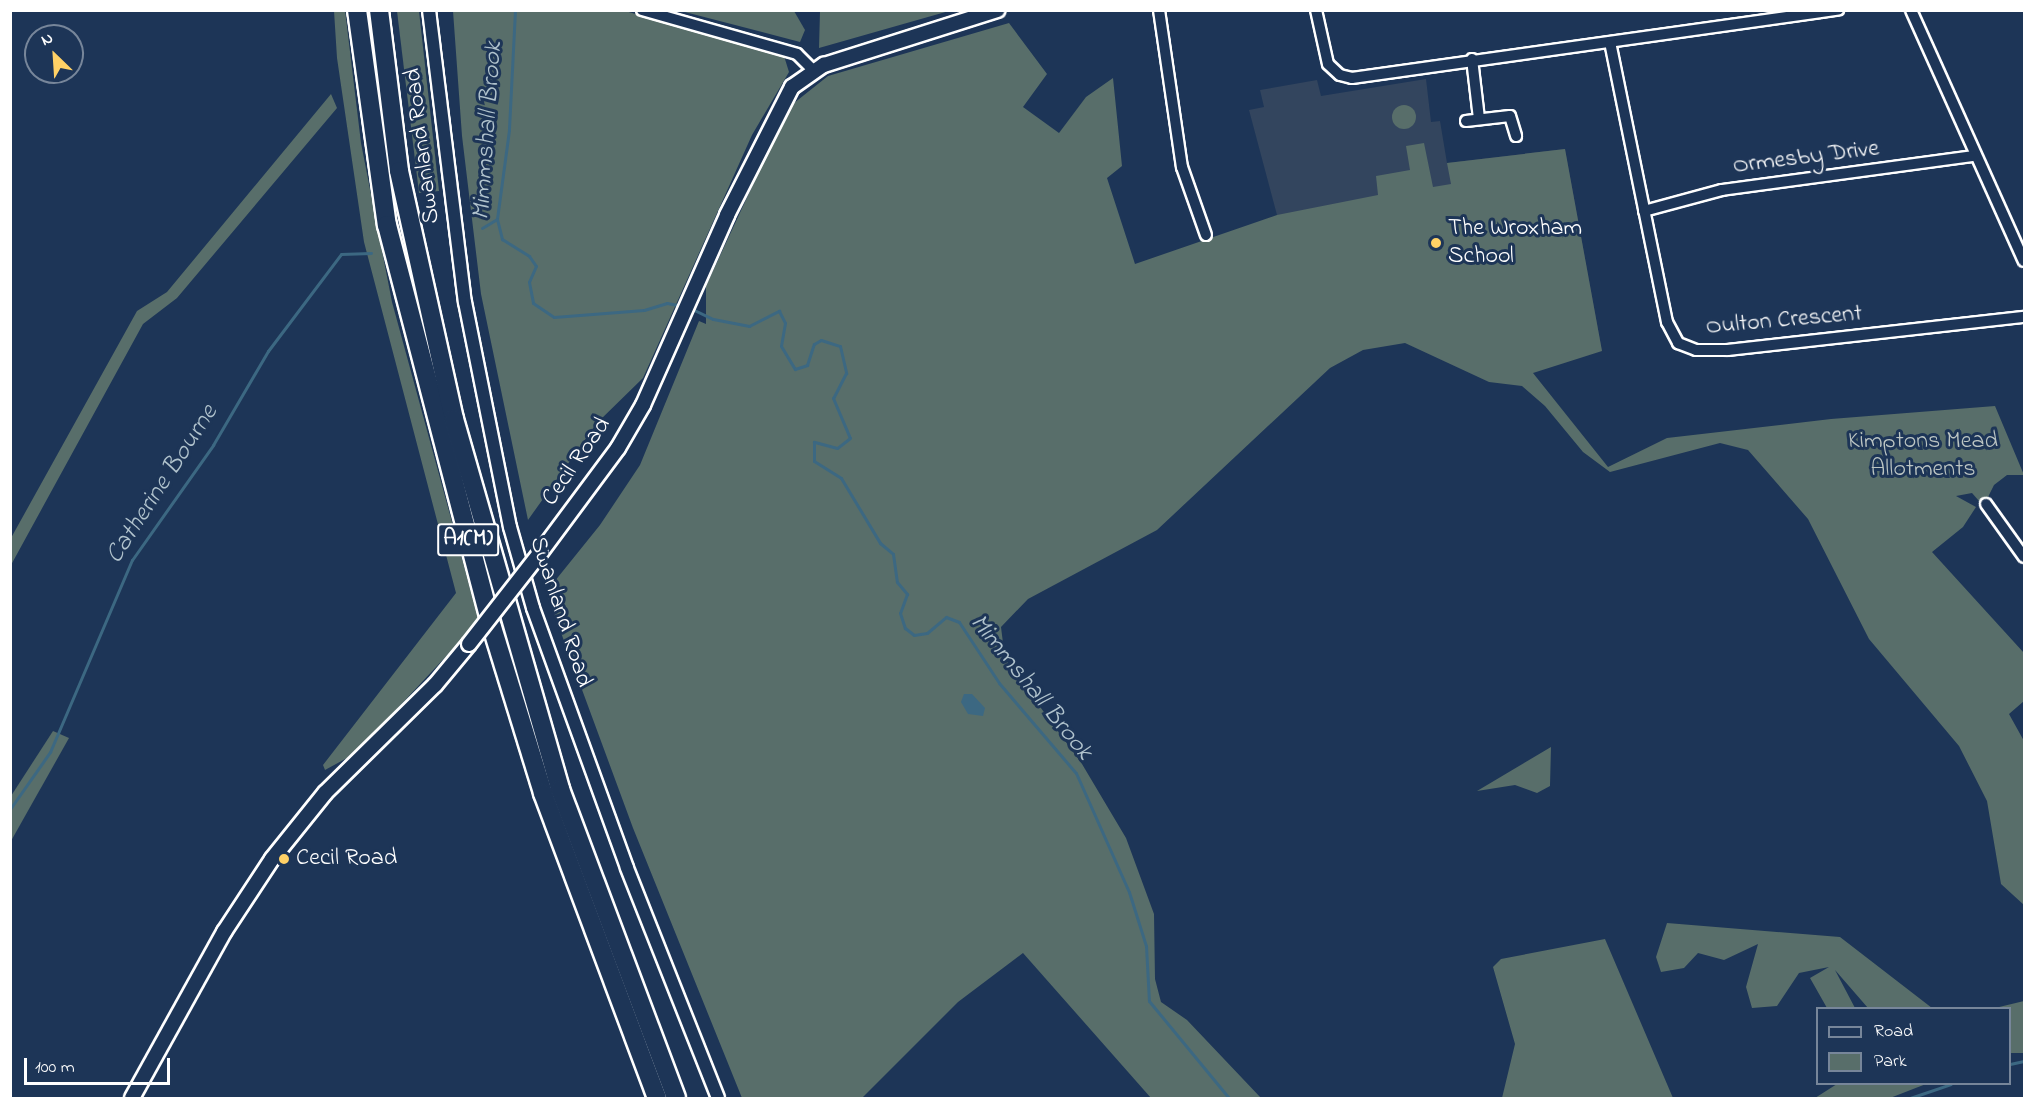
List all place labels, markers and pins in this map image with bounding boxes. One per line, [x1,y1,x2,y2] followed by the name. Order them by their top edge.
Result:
[1448,215,1582,271] place label: The Wroxham School
[1429,236,1443,250] marker: The Wroxham School
[296,845,397,873] place label: Cecil Road
[277,852,291,866] marker: Cecil Road

